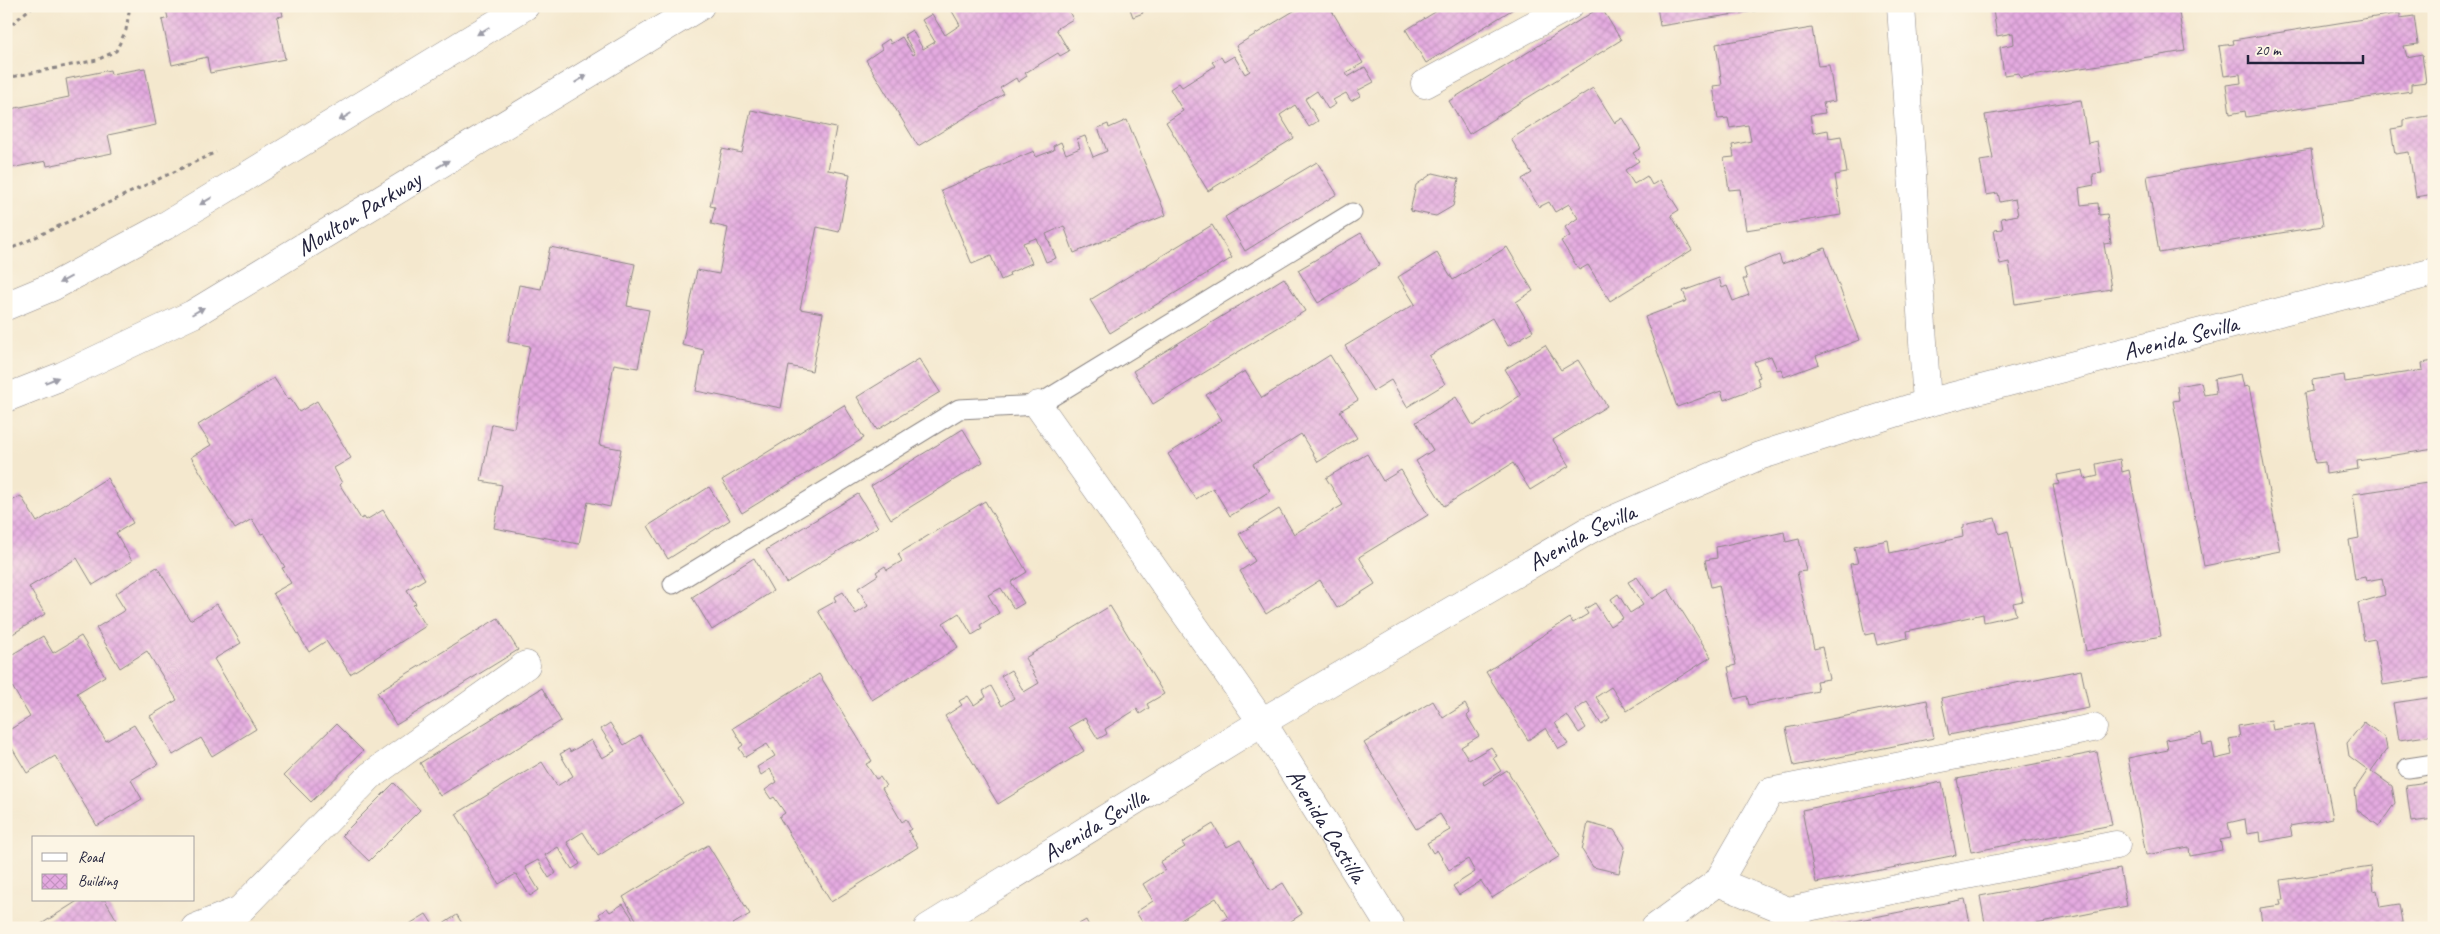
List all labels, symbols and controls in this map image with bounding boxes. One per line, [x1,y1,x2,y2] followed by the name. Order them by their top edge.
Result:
[477,27,490,36] one-way arrow
[2248,32,2362,64] scale bar
[2255,41,2282,60] text: 20 m
[575,75,588,84] one-way arrow
[339,112,352,122] one-way arrow
[436,159,449,168] one-way arrow
[291,163,428,263] street label: Moulton Parkway
[200,197,213,206] one-way arrow
[58,276,71,285] one-way arrow
[192,306,205,315] one-way arrow
[2120,308,2243,367] street label: Avenida Sevilla
[44,376,59,383] one-way arrow
[1522,496,1642,578] street label: Avenida Sevilla
[1280,763,1375,890] street label: Avenida Castilla
[1037,780,1155,869] street label: Avenida Sevilla
[32,836,195,902] legend
[78,848,105,867] text: Road
[78,872,118,891] text: Building

